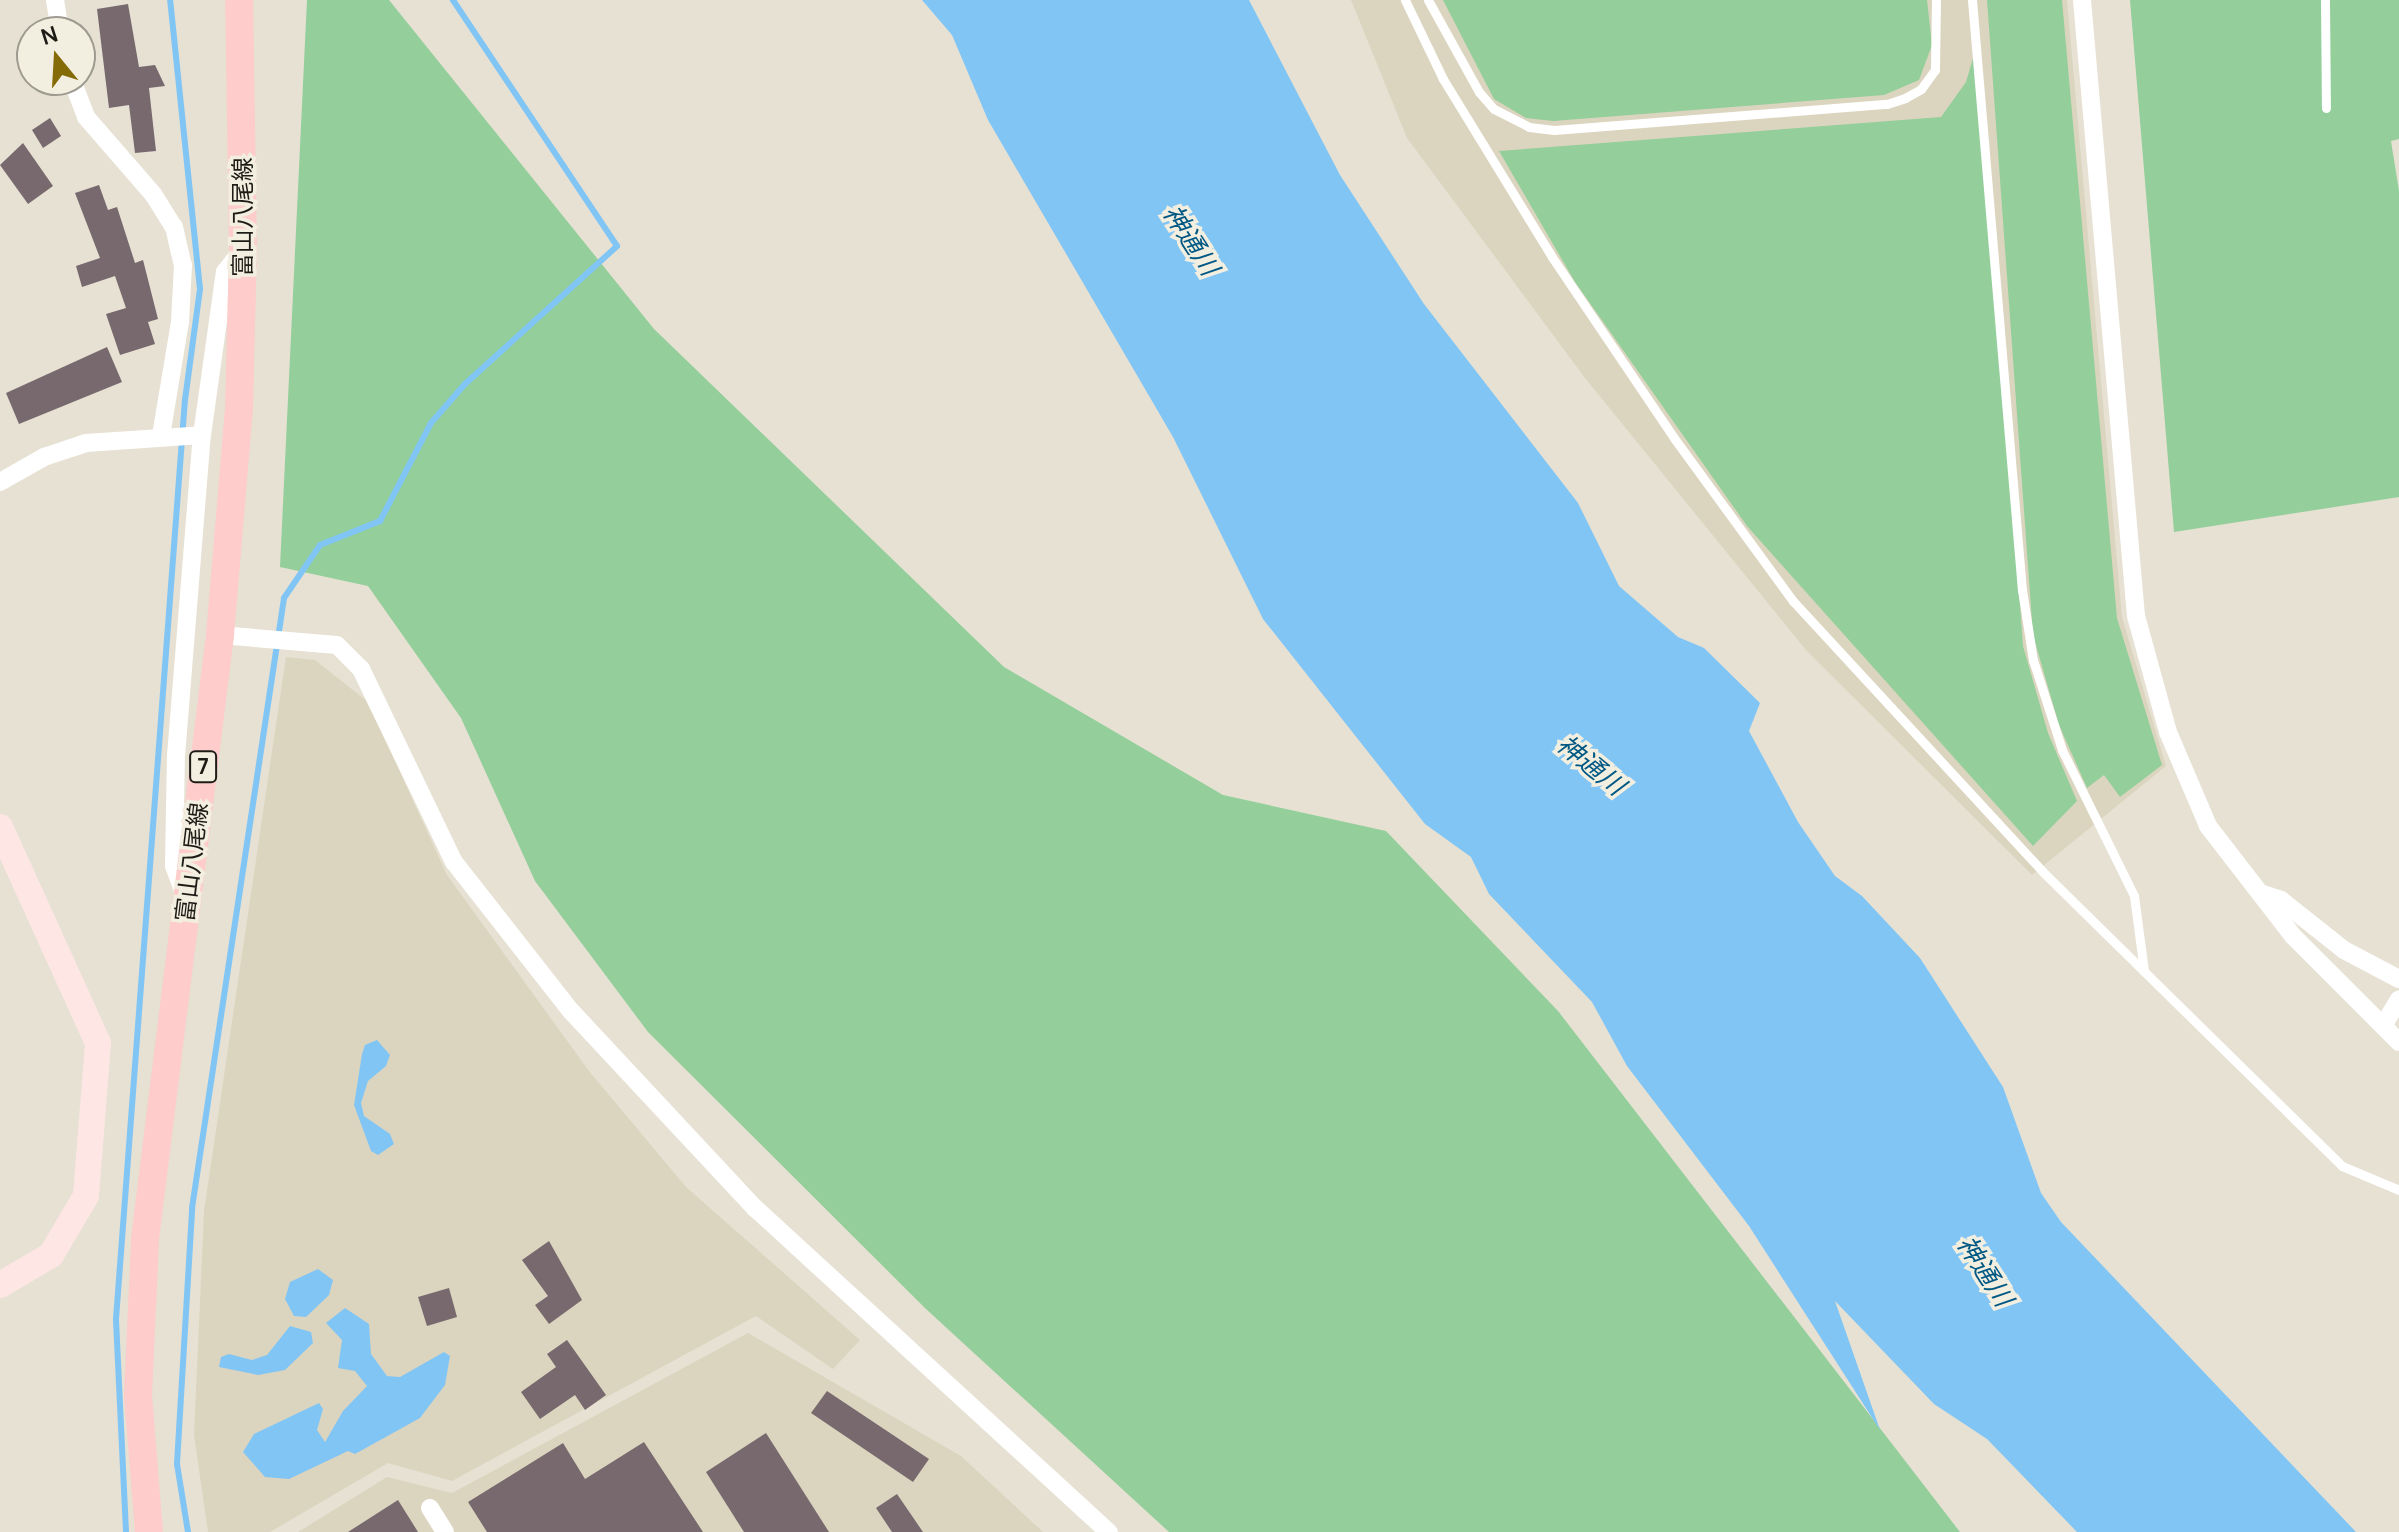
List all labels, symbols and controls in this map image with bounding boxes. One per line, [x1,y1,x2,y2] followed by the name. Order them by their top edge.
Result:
[16,16,96,96] north arrow
[37,18,61,52] text: N
[228,157,256,277] street label: 富山八尾線
[1157,199,1225,281] water label: 神通川
[1551,728,1631,802] water label: 神通川
[189,749,217,785] road number: 7
[169,801,213,923] street label: 富山八尾線
[1951,1230,2019,1312] water label: 神通川

